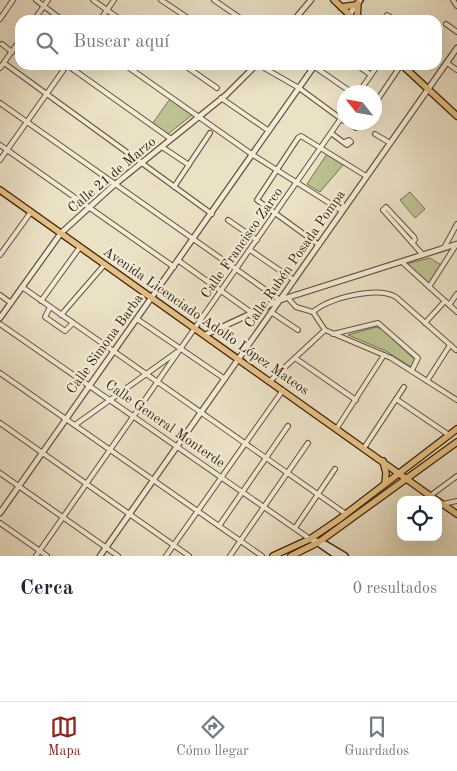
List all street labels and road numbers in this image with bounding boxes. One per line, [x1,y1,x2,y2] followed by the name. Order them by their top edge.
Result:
[66,134,158,216] street label: Calle 21 de Marzo
[199,185,286,301] street label: Calle Francisco Zarco
[242,187,348,330] street label: Calle Rubén Posada Pompa
[100,244,312,398] street label: Avenida Licenciado Adolfo López Mateos
[64,291,146,396] street label: Calle Simona Barba
[103,377,227,471] street label: Calle General Monterde

